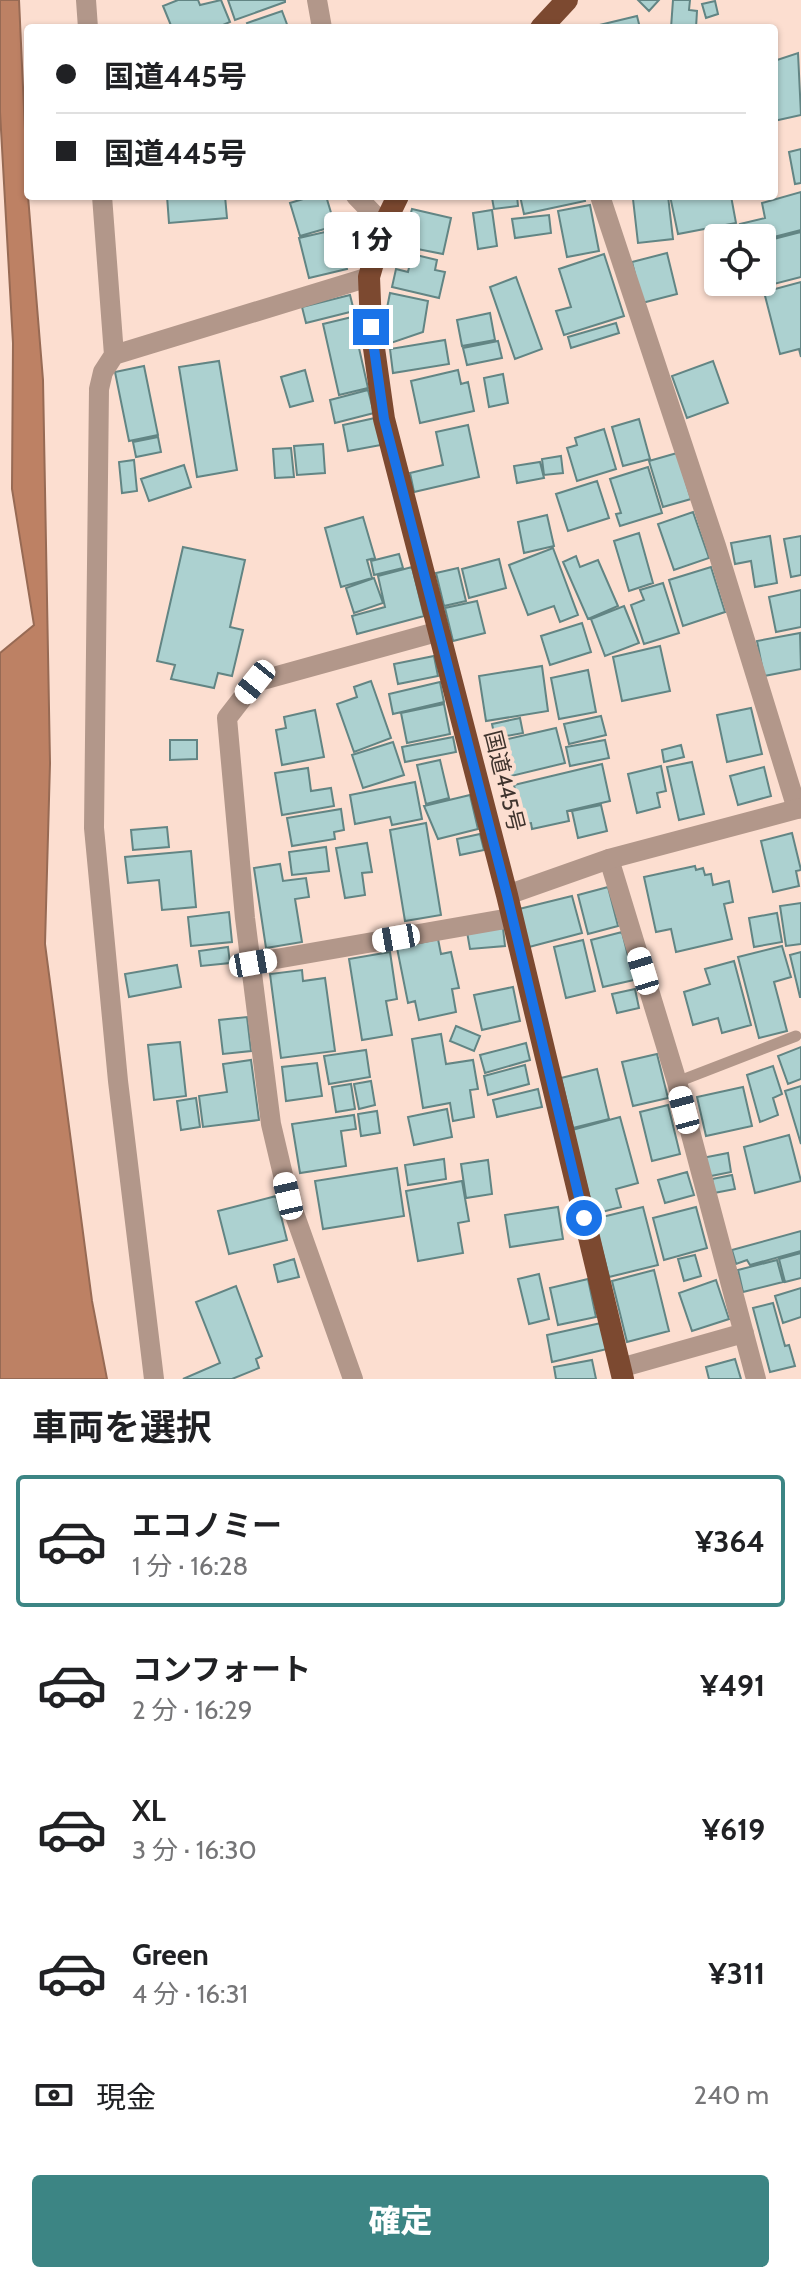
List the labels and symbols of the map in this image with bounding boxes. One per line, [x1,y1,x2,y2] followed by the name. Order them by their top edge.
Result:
[323,211,419,267] callout: 1 分
[353,309,389,345] route end
[231,656,279,708] car
[479,728,530,835] street label: 国道445号
[370,922,422,954] car
[625,945,661,997] car
[227,947,279,979] car
[666,1084,702,1136] car
[271,1170,305,1222] car
[566,1200,602,1236] route start

